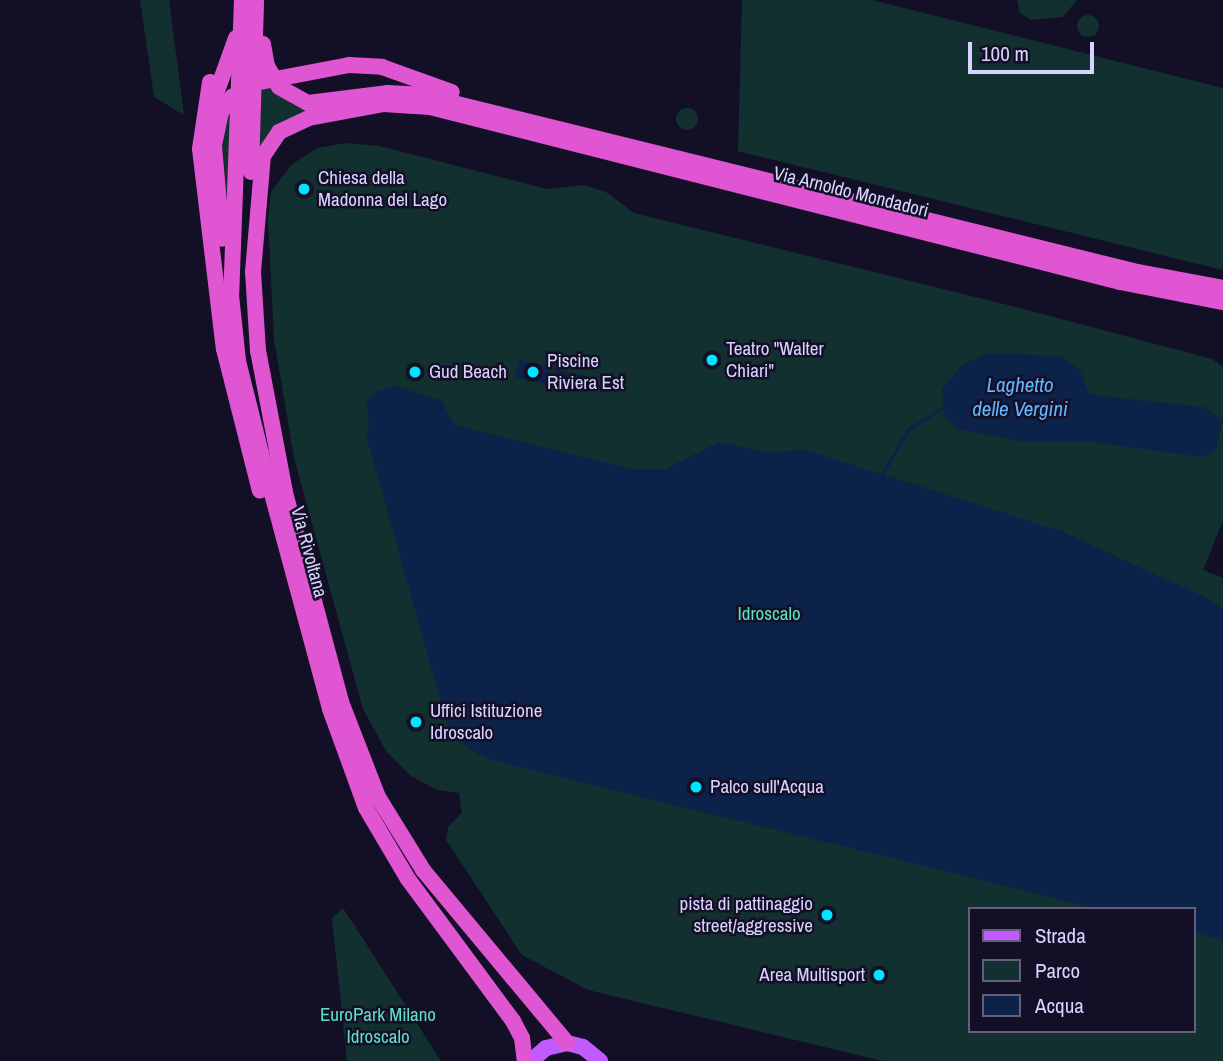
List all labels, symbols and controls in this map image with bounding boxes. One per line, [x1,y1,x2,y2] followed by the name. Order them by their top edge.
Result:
[971,28,1097,72] scale bar
[981,39,1029,68] text: 100 m
[771,162,931,222] street label: Via Arnoldo Mondadori
[318,167,447,211] place label: Chiesa della Madonna del Lago
[296,181,312,197] marker: Chiesa della Madonna del Lago
[726,338,824,382] place label: Teatro "Walter Chiari"
[547,350,624,394] place label: Piscine Riviera Est
[704,352,720,368] marker: Teatro "Walter Chiari"
[429,361,507,383] place label: Gud Beach
[407,364,423,380] marker: Gud Beach
[525,364,541,380] marker: Piscine Riviera Est
[972,372,1068,422] water label: Laghetto delle Vergini
[286,504,332,600] street label: Via Rivoltana
[737,603,801,625] park label: Idroscalo
[430,700,542,744] place label: Uffici Istituzione Idroscalo
[408,714,424,730] marker: Uffici Istituzione Idroscalo
[710,776,824,798] place label: Palco sull'Acqua
[688,779,704,795] marker: Palco sull'Acqua
[680,893,813,937] place label: pista di pattinaggio street/aggressive
[819,907,835,923] marker: pista di pattinaggio street/aggressive
[968,907,1195,1033] legend
[1035,921,1086,950] text: Strada
[1035,956,1080,985] text: Parco
[759,964,865,986] place label: Area Multisport
[871,967,887,983] marker: Area Multisport
[1035,991,1084,1020] text: Acqua
[320,1004,436,1048] park label: EuroPark Milano Idroscalo

